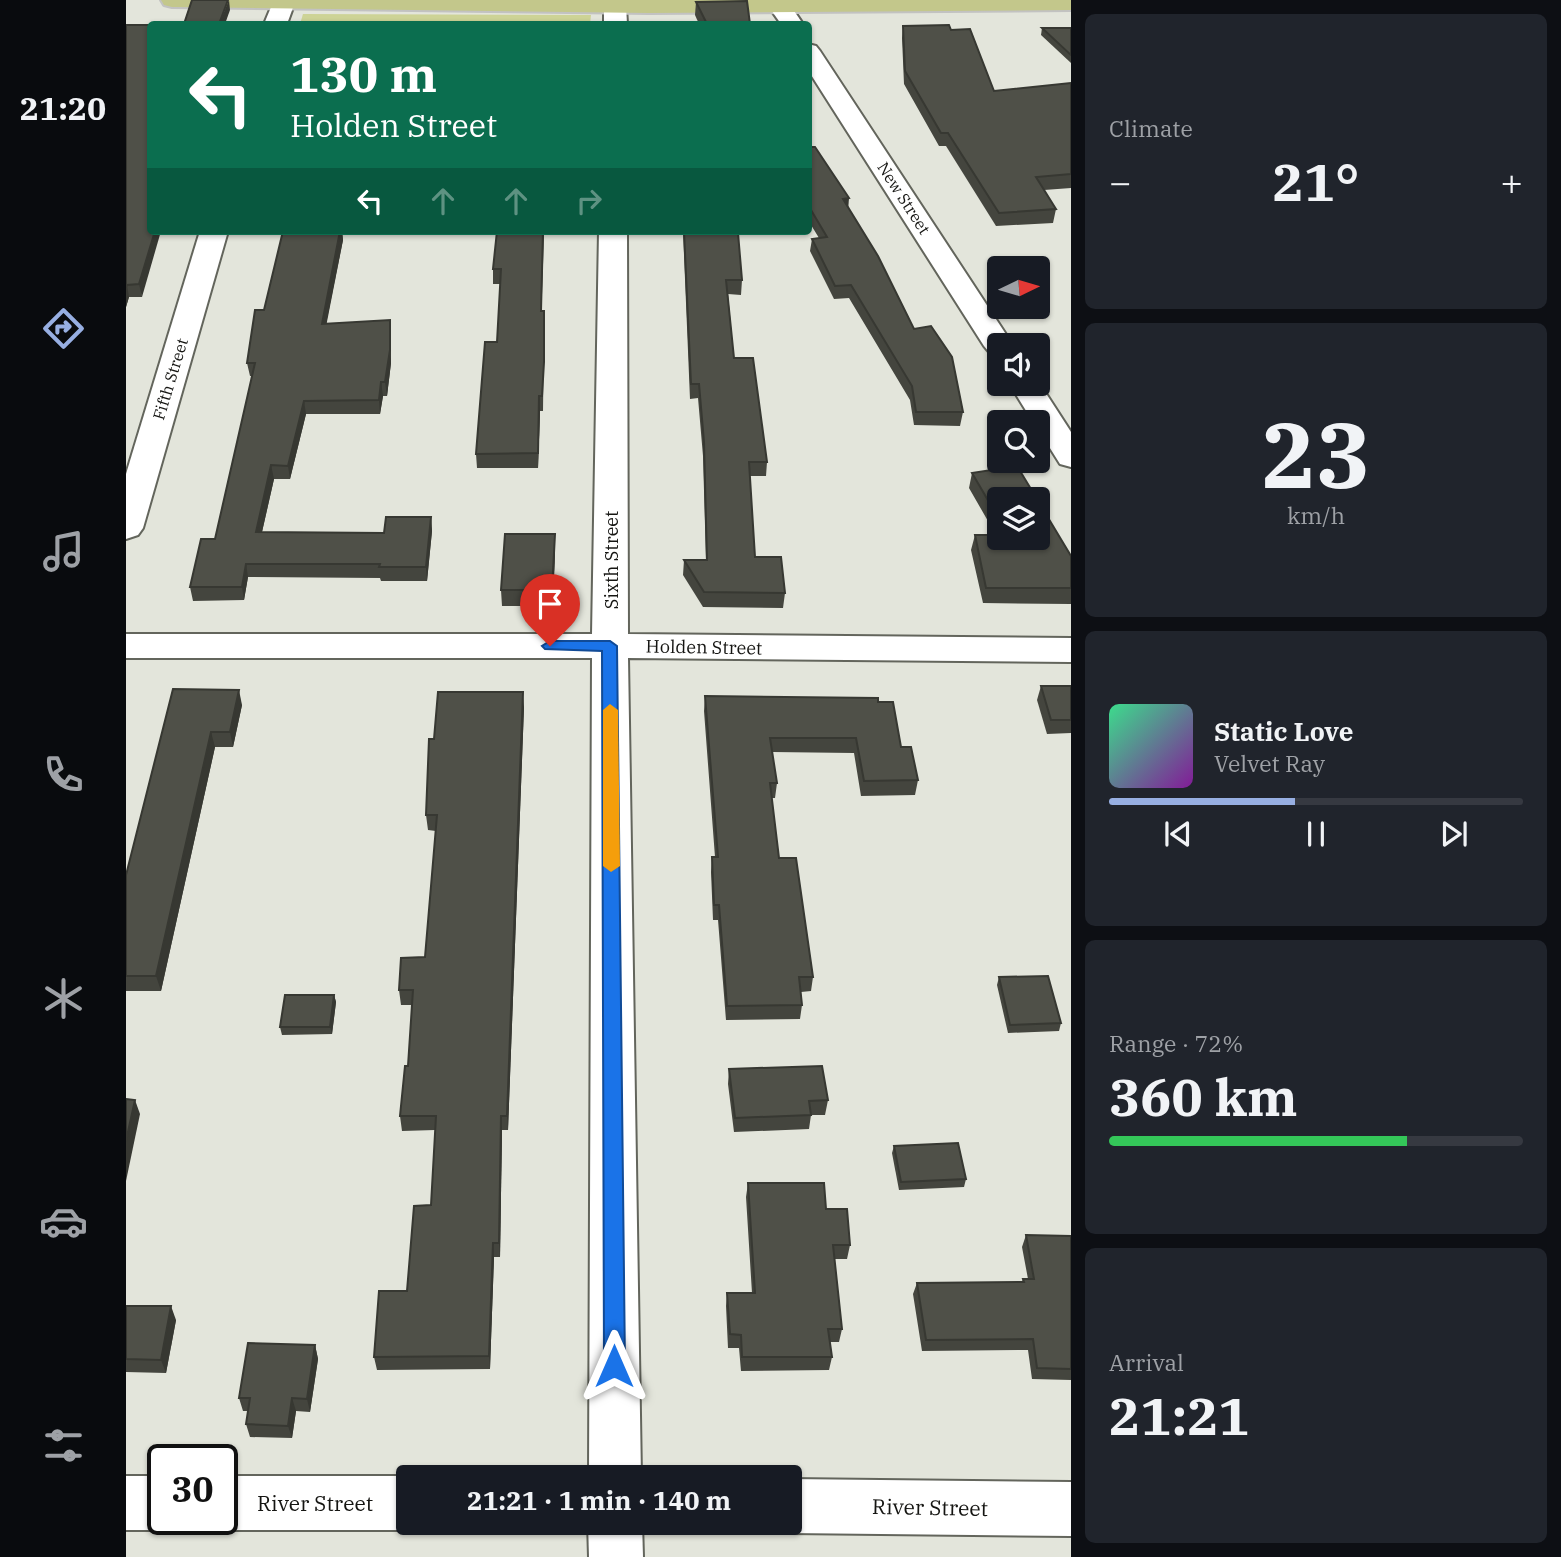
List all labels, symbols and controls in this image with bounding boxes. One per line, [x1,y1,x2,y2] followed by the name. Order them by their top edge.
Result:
[290,42,437,105] text: 130 m
[175,49,266,140] icon: left
[20,87,106,129] text: 21:20
[290,104,497,146] text: Holden Street
[1109,113,1193,143] text: Climate
[1273,148,1359,215] text: 21°
[1109,157,1132,206] text: −
[1500,157,1523,206] text: +
[873,158,935,238] street label: New Street
[351,182,389,220] icon: left
[424,182,462,220] icon: ahead
[497,182,535,220] icon: ahead
[570,182,608,220] icon: right
[987,256,1050,318] north arrow
[987,256,1050,550] map controls
[39,304,88,353] icon: directions
[987,333,1050,396] button: sound
[148,335,192,422] street label: Fifth Street
[1261,395,1371,513] text: 23
[987,410,1050,473] button: search
[987,487,1050,550] button: layers
[1287,500,1345,530] text: km/h
[600,511,623,609] street label: Sixth Street
[39,527,88,576] icon: music
[520,574,580,646] pin
[531,585,569,623] icon: arrive
[646,634,762,660] street label: Holden Street
[1214,714,1353,748] text: Static Love
[1214,748,1325,778] text: Velvet Ray
[39,750,88,799] icon: phone
[1159,815,1197,853] icon: previous
[1297,815,1335,853] icon: pause
[1435,815,1473,853] icon: next
[39,974,88,1023] icon: climate
[1109,1028,1243,1058] text: Range · 72%
[1109,1063,1298,1130] text: 360 km
[39,1197,88,1246] icon: car
[577,1329,651,1403] position arrow
[1109,1347,1184,1377] text: Arrival
[1109,1382,1250,1449] text: 21:21
[39,1421,88,1470] icon: filters
[147,1444,238,1535] speed limit sign: 30
[467,1483,731,1517] text: 21:21 · 1 min · 140 m
[257,1489,373,1517] street label: River Street
[872,1492,988,1522] street label: River Street

